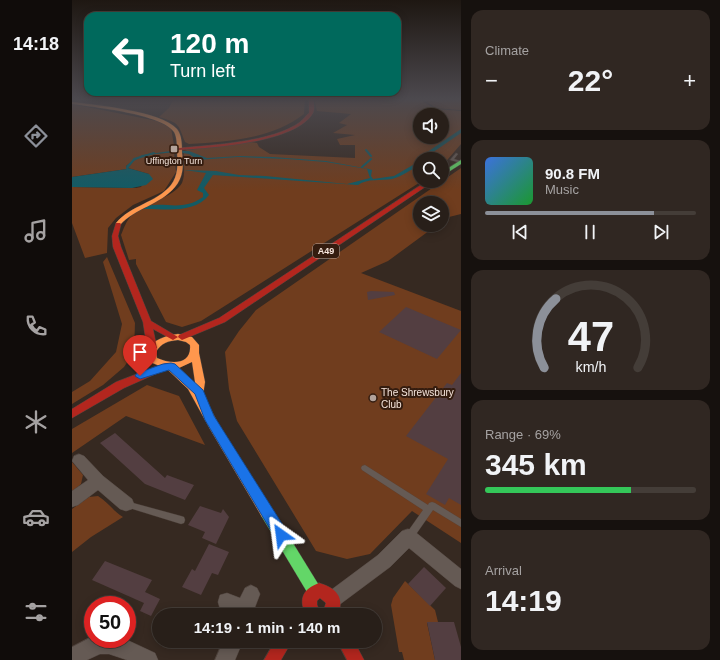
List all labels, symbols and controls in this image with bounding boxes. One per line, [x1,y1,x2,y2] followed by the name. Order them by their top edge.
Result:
[104,28,156,80] icon: left
[170,28,249,59] text: 120 m
[13,34,59,54] text: 14:18
[485,43,529,58] text: Climate
[170,61,235,81] text: Turn left
[568,64,613,97] text: 22°
[485,68,498,93] text: −
[683,68,696,93] text: +
[413,108,449,232] map controls
[413,108,449,144] button: sound
[22,122,50,150] icon: directions
[169,144,179,154] marker: Uffington Turn
[413,152,449,188] button: search
[146,156,202,166] place label: Uffington Turn
[545,165,600,182] text: 90.8 FM
[545,182,579,197] text: Music
[413,196,449,232] button: layers
[22,217,50,245] icon: music
[509,221,531,243] icon: previous
[579,221,601,243] icon: pause
[650,221,672,243] icon: next
[313,244,339,258] road number: A49
[22,312,50,340] icon: phone
[567,313,614,360] text: 47
[123,335,157,376] pin
[129,341,151,363] icon: arrive
[575,359,606,375] text: km/h
[381,387,454,410] place label: The Shrewsbury Club
[368,393,378,403] marker: The Shrewsbury Club
[22,408,50,436] icon: climate
[485,427,561,442] text: Range · 69%
[485,448,587,481] text: 345 km
[22,503,50,531] icon: car
[260,514,302,556] position arrow
[485,563,522,578] text: Arrival
[485,584,562,617] text: 14:19
[84,596,136,648] speed limit sign: 50
[22,598,50,626] icon: filters
[194,619,340,636] text: 14:19 · 1 min · 140 m

